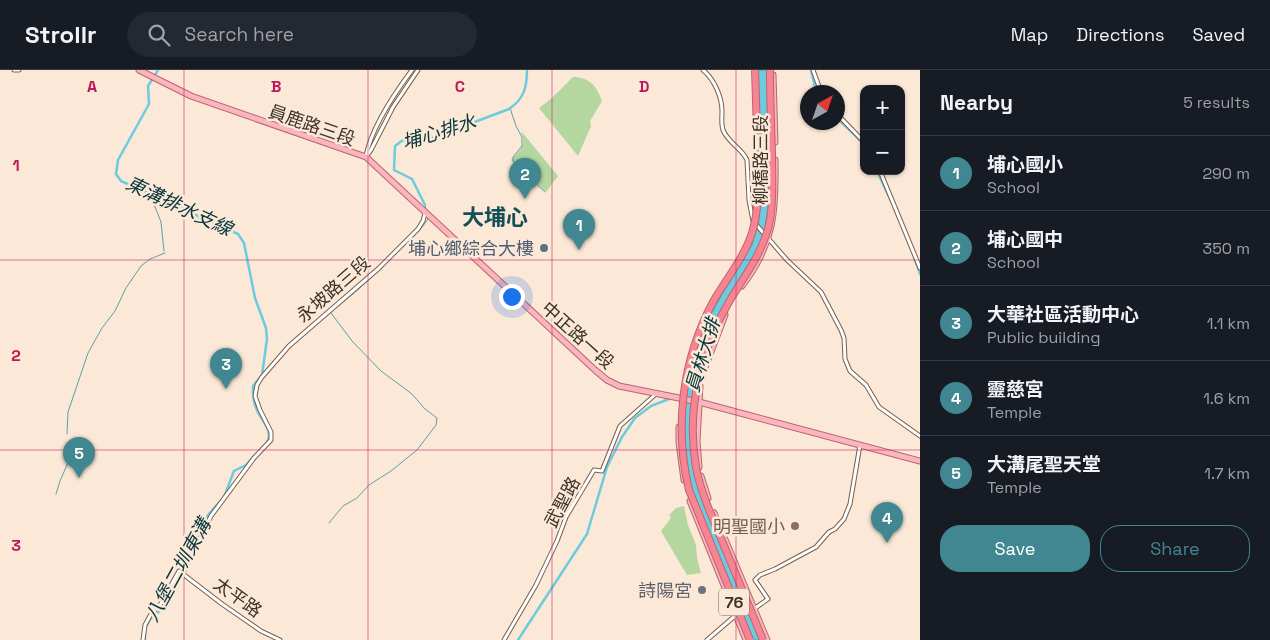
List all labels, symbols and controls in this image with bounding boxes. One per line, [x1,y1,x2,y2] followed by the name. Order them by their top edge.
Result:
[127,12,477,57] search box
[25,19,97,50] text: Strollr
[145,21,173,49] icon: search
[185,22,294,47] text: Search here
[1011,23,1048,46] text: Map
[1076,23,1165,46] text: Directions
[1193,23,1245,46] text: Saved
[87,76,97,97] text: A
[271,76,281,97] text: B
[455,76,465,97] text: C
[639,76,649,97] text: D
[800,85,845,130] north arrow
[860,85,905,175] map controls
[860,85,905,130] button: +
[940,89,1013,116] text: Nearby
[1183,92,1250,113] text: 5 results
[266,99,358,151] street label: 員鹿路三段
[399,109,480,155] water label: 埔心排水
[749,115,772,205] street label: 柳橋路三段
[860,130,905,175] button: −
[987,152,1063,177] text: 埔心國小
[12,155,20,176] text: 1
[509,158,541,199] pin: 2
[952,163,960,184] text: 1
[1202,163,1250,184] text: 290 m
[122,171,238,242] water label: 東溝排水支線
[987,177,1040,198] text: School
[462,203,528,231] district label: 大埔心
[563,209,595,250] pin: 1
[987,227,1063,252] text: 埔心國中
[408,237,534,260] place label: 埔心鄉綜合大樓
[951,238,961,259] text: 2
[1203,238,1250,259] text: 350 m
[538,242,550,254] marker: 埔心鄉綜合大樓
[291,251,375,327] street label: 永坡路三段
[987,252,1040,273] text: School
[499,284,525,310] your location
[537,296,619,374] street label: 中正路一段
[987,302,1139,327] text: 大華社區活動中心
[680,312,727,395] water label: 員林大排
[951,313,961,334] text: 3
[1207,313,1250,334] text: 1.1 km
[987,327,1100,348] text: Public building
[11,345,21,366] text: 2
[210,348,242,389] pin: 3
[987,377,1044,402] text: 靈慈宮
[951,388,961,409] text: 4
[1203,388,1250,409] text: 1.6 km
[987,402,1042,423] text: Temple
[63,437,95,478] pin: 5
[987,452,1101,477] text: 大溝尾聖天堂
[951,463,961,484] text: 5
[1204,463,1250,484] text: 1.7 km
[539,473,585,531] street label: 武聖路
[987,477,1042,498] text: Temple
[871,502,903,543] pin: 4
[139,511,218,626] water label: 八堡二圳東溝
[713,515,785,538] place label: 明聖國小
[789,520,801,532] marker: 明聖國小
[940,525,1090,572] button: Save
[1100,525,1250,572] button: Share
[11,535,21,556] text: 3
[209,572,267,622] street label: 太平路
[638,579,692,602] place label: 詩陽宮
[696,584,708,596] marker: 詩陽宮
[719,588,749,616] road number: 76

